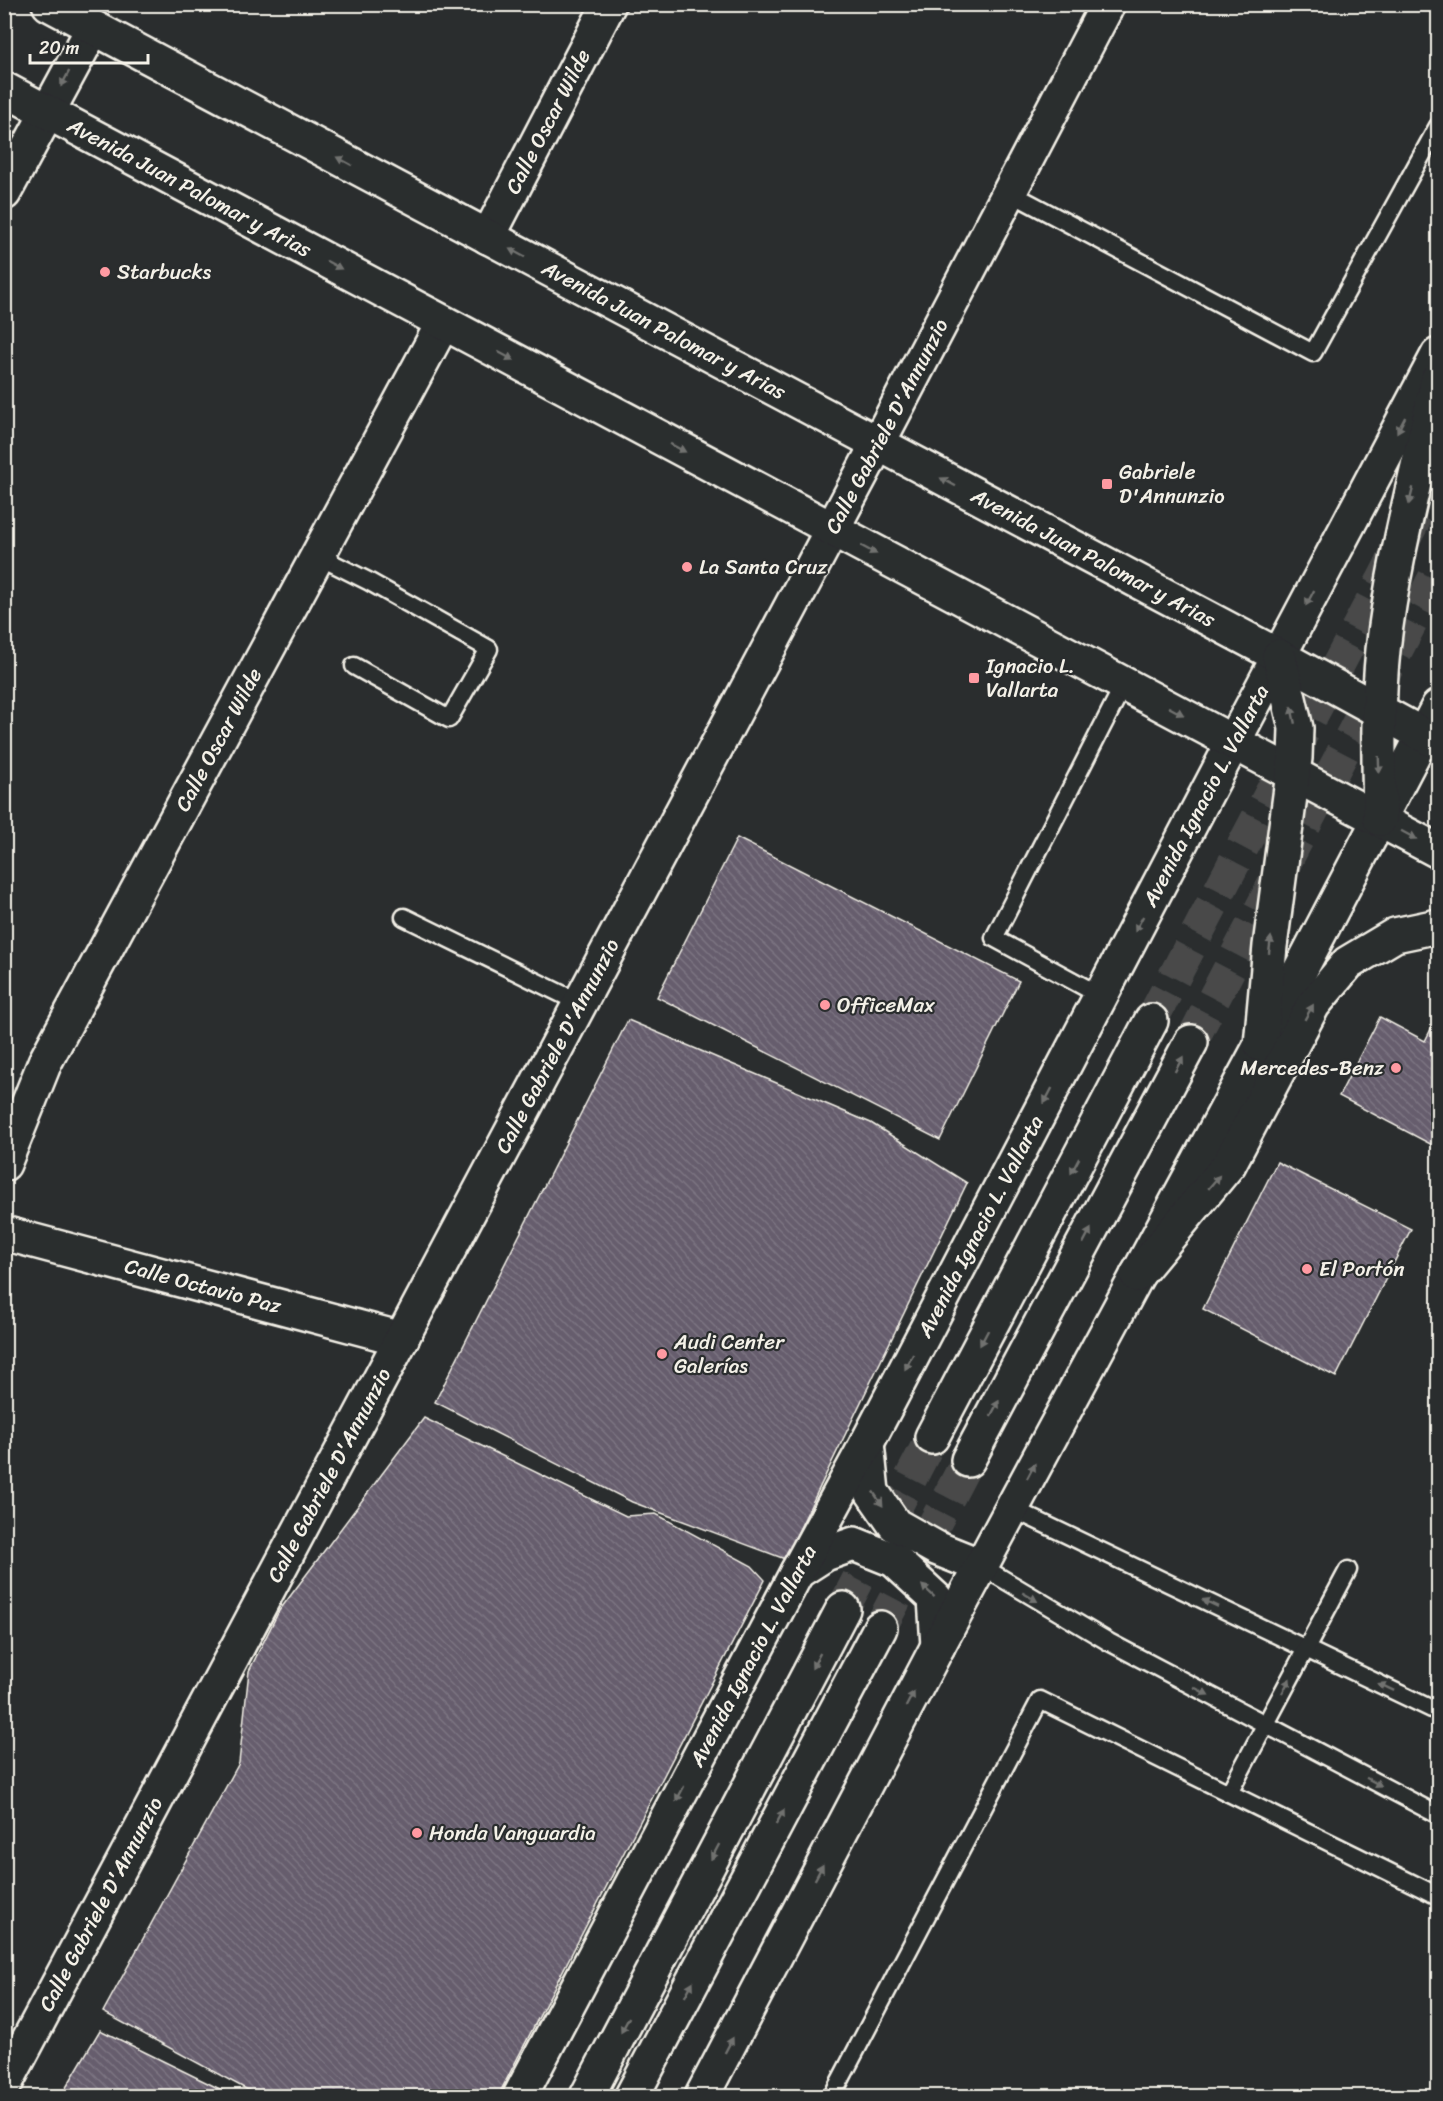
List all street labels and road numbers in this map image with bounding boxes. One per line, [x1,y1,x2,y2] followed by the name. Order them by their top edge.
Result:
[494,42,602,201] street label: Calle Oscar Wilde
[59,106,319,268] street label: Avenida Juan Palomar y Arias
[534,249,793,411] street label: Avenida Juan Palomar y Arias
[814,311,959,541] street label: Calle Gabriele D'Annunzio
[963,477,1223,638] street label: Avenida Juan Palomar y Arias
[164,660,273,819] street label: Calle Oscar Wilde
[1131,677,1280,915] street label: Avenida Ignacio L. Vallarta
[484,931,630,1161] street label: Calle Gabriele D'Annunzio
[906,1108,1055,1345] street label: Avenida Ignacio L. Vallarta
[121,1247,286,1325] street label: Calle Octavio Paz
[256,1361,402,1590] street label: Calle Gabriele D'Annunzio
[678,1537,828,1775] street label: Avenida Ignacio L. Vallarta
[28,1790,174,2019] street label: Calle Gabriele D'Annunzio

